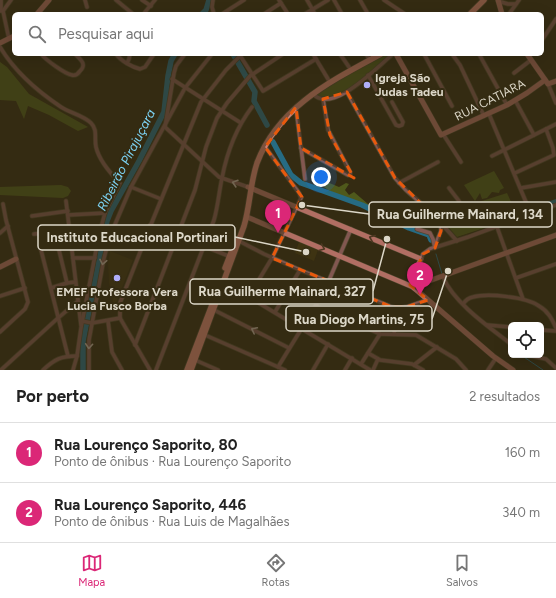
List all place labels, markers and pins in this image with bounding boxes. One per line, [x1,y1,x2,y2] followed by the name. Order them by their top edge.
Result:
[375,71,444,99] place label: Igreja São Judas Tadeu
[362,80,372,90] marker: Igreja São Judas Tadeu
[265,200,291,233] pin: 1
[369,202,552,227] callout: Rua Guilherme Mainard, 134
[38,225,235,250] callout: Instituto Educacional Portinari
[407,262,433,295] pin: 2
[112,273,122,283] marker: EMEF Professora Vera Lucia Fusco Borba
[190,279,373,304] callout: Rua Guilherme Mainard, 327
[56,285,178,313] place label: EMEF Professora Vera Lucia Fusco Borba
[286,306,432,331] callout: Rua Diogo Martins, 75

